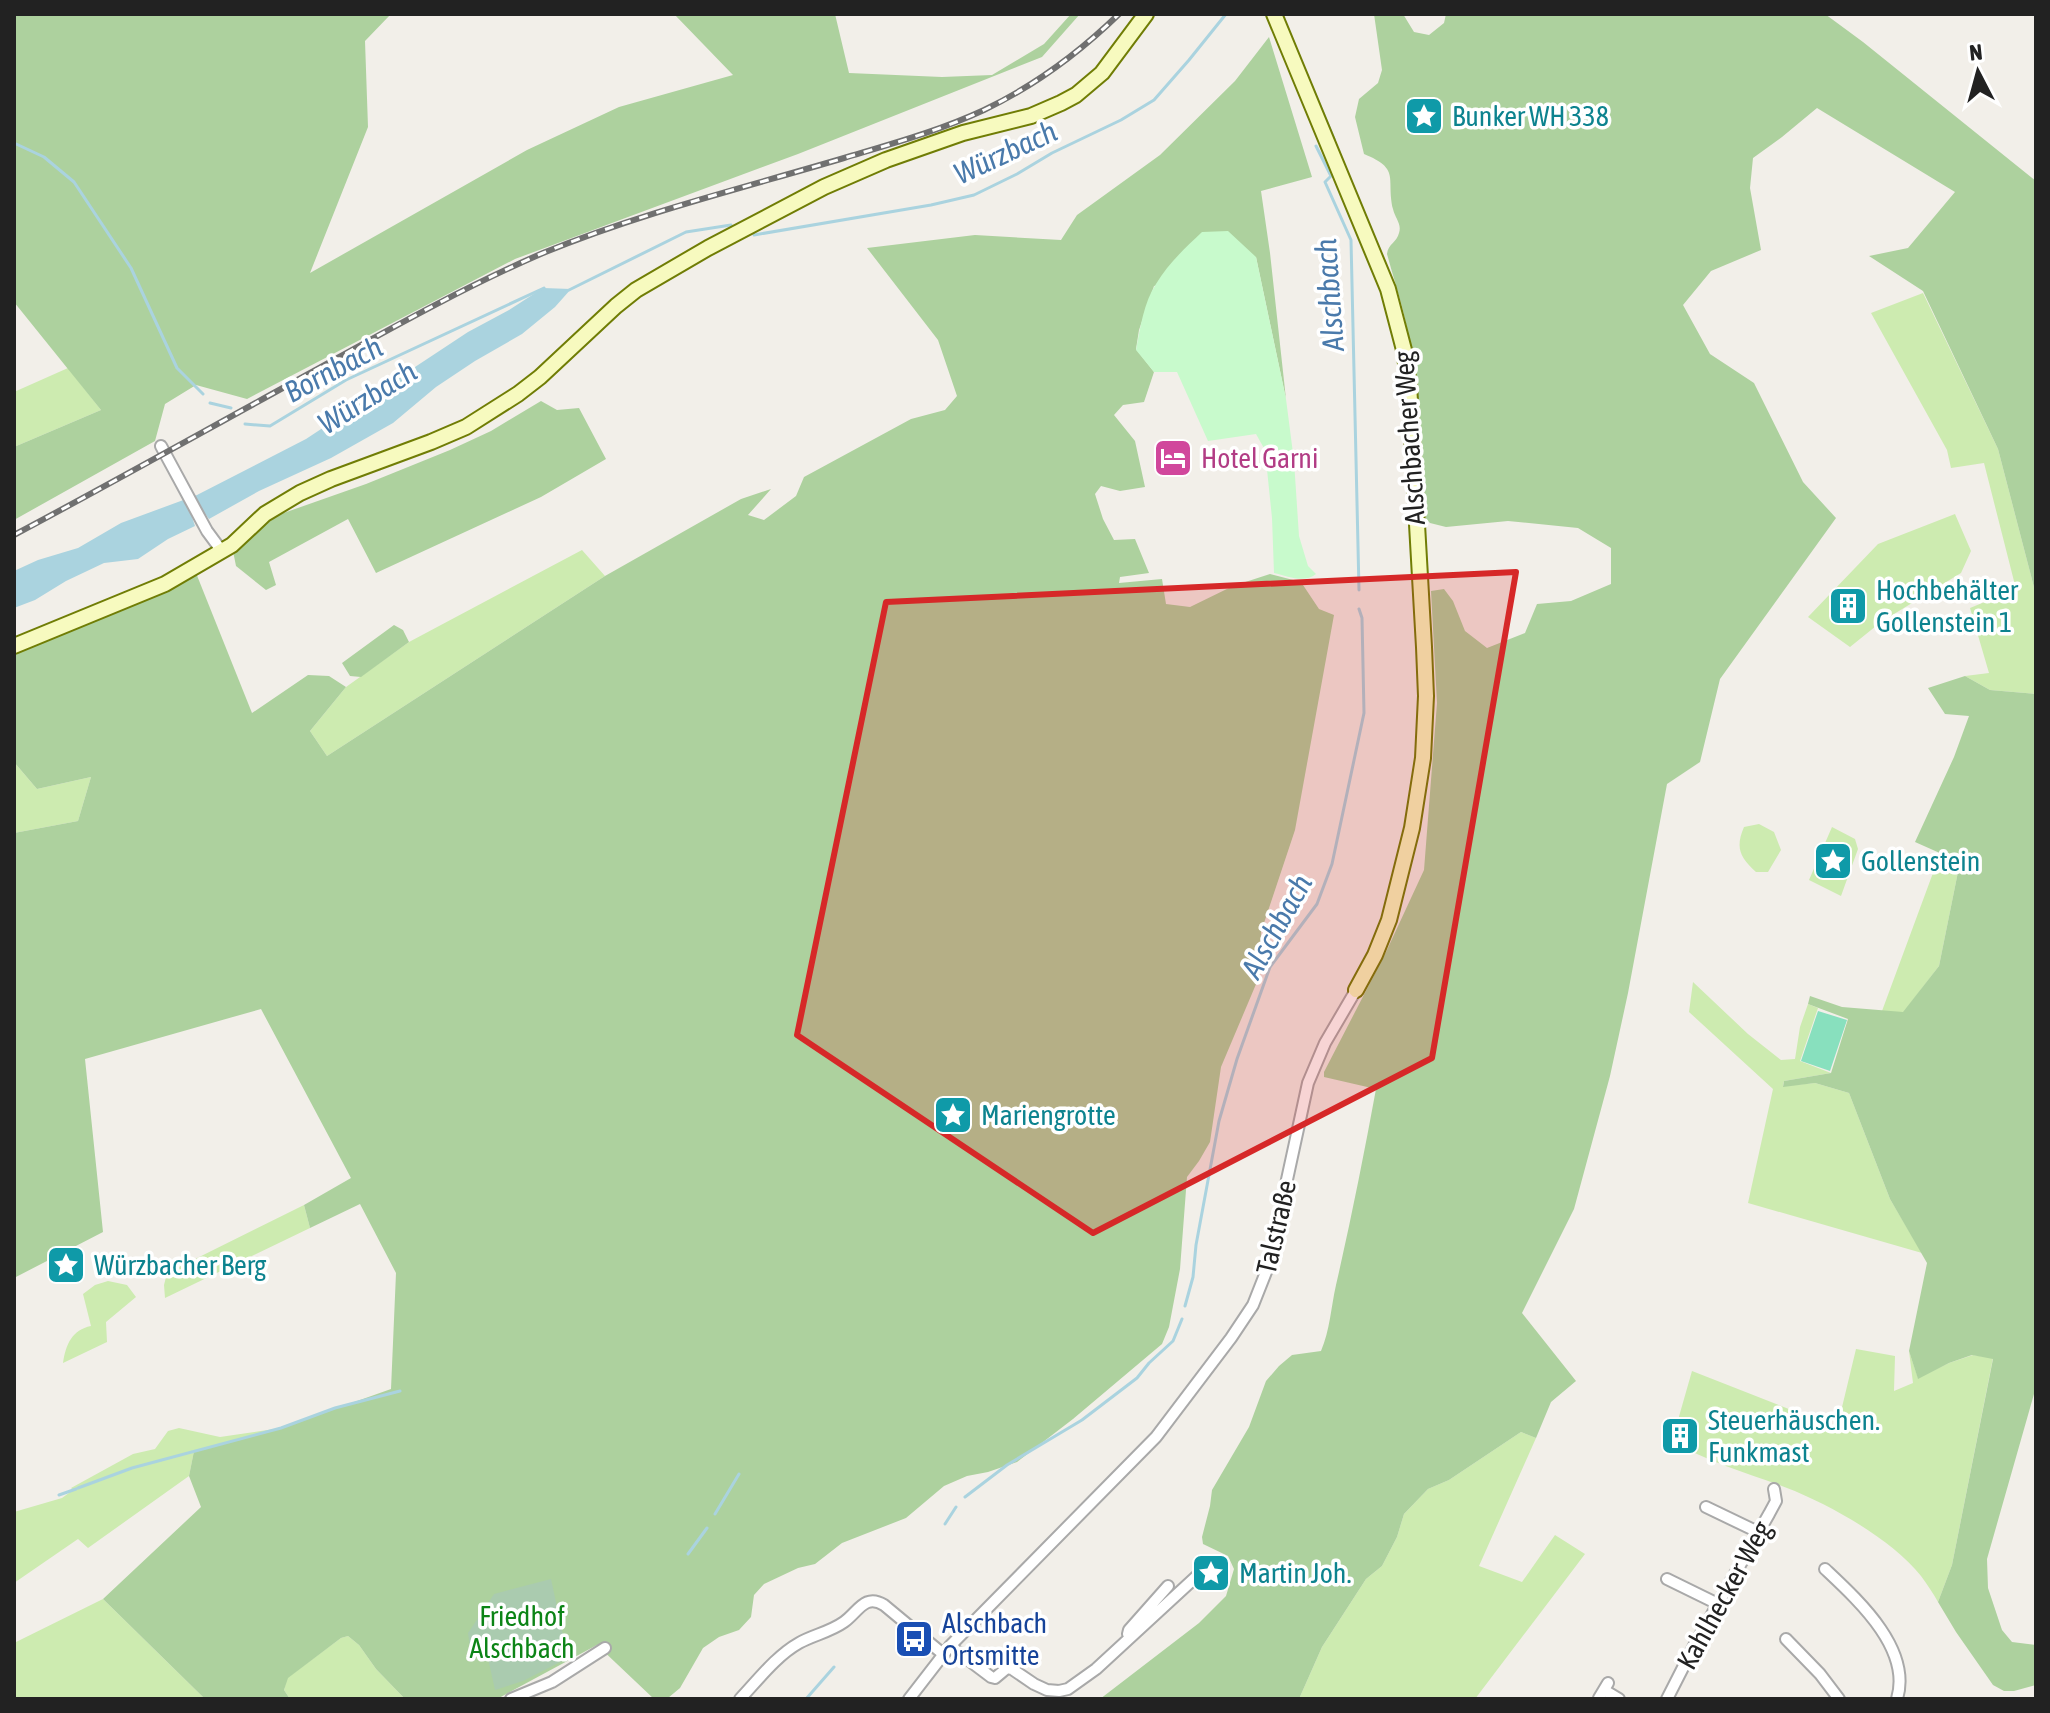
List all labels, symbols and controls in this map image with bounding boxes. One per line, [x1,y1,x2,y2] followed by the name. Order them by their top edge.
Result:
[1938,32,2018,112] north arrow
[1968,39,1984,66] text: N
[1403,95,1445,137] place icon: Bunker WH 338
[1452,100,1609,132] place label: Bunker WH 338
[948,114,1062,190] water label: Würzbach
[1308,238,1350,353] water label: Alschbach
[278,329,388,409] water label: Bornbach
[1387,350,1431,526] street label: Alschbacher Weg
[312,354,422,440] water label: Würzbach
[1152,437,1194,479] hotel icon: Hotel Garni
[1201,442,1318,474] place label: Hotel Garni
[1876,574,2019,638] place label: Hochbehälter Gollenstein 1
[1827,585,1869,627] building icon: Hochbehälter Gollenstein 1
[1812,840,1854,882] place icon: Gollenstein
[1861,845,1980,877] place label: Gollenstein
[1233,868,1318,984] water label: Alschbach
[932,1094,974,1136] place icon: Mariengrotte
[981,1099,1116,1131] place label: Mariengrotte
[1250,1177,1302,1277] street label: Talstraße
[45,1244,87,1286] place icon: Würzbacher Berg
[94,1249,266,1281] place label: Würzbacher Berg
[1708,1404,1880,1468] place label: Steuerhäuschen. Funkmast
[1659,1415,1701,1457] building icon: Steuerhäuschen. Funkmast
[1670,1515,1778,1675] street label: Kahlhecker Weg
[1190,1552,1232,1594] place icon: Martin Joh.
[1239,1557,1351,1589] place label: Martin Joh.
[469,1600,575,1664] park label: Friedhof Alschbach
[942,1607,1047,1671] place label: Alschbach Ortsmitte
[893,1618,935,1660] bus stop icon: Alschbach Ortsmitte

